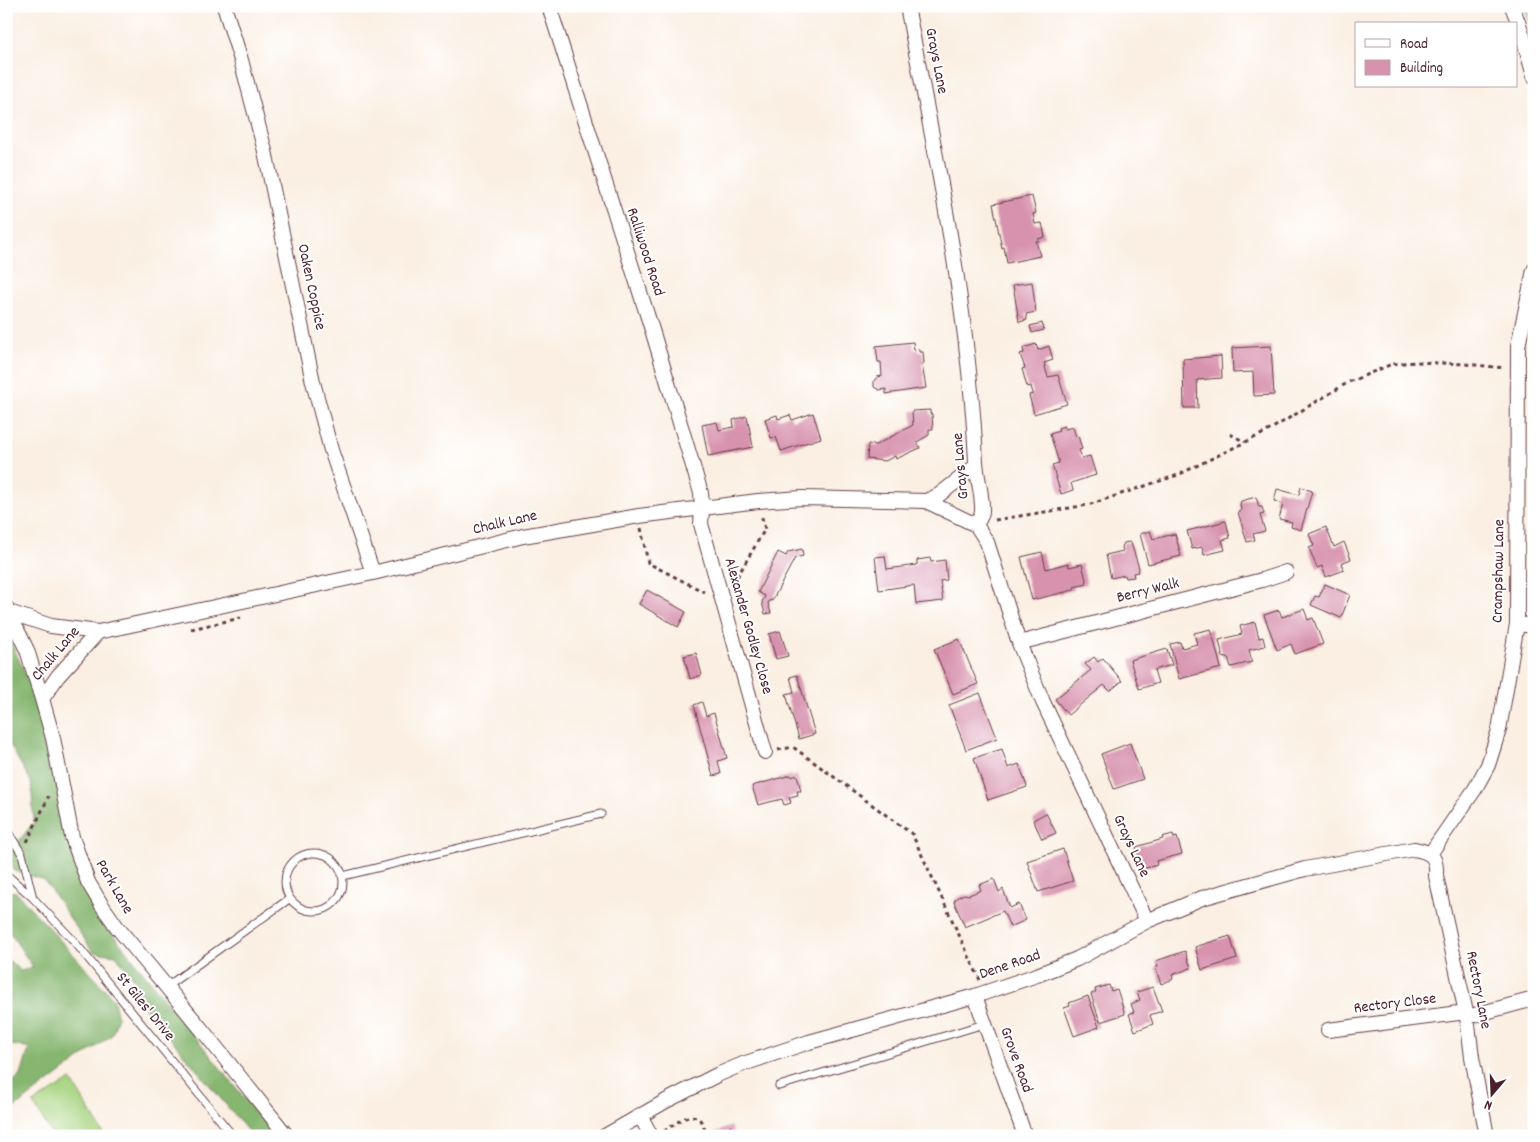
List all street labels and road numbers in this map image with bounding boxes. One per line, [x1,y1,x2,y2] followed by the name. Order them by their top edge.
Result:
[918,26,954,96] street label: Grays Lane
[620,205,670,299] street label: Ralliwood Road
[291,242,331,332] street label: Oaken Coppice
[947,432,975,500] street label: Grays Lane
[471,504,539,542] street label: Chalk Lane
[1487,519,1511,623] street label: Crampshaw Lane
[718,555,778,697] street label: Alexander Godley Close
[1114,572,1182,610] street label: Berry Walk
[26,622,86,686] street label: Chalk Lane
[1106,811,1156,881] street label: Grays Lane
[89,856,139,918] street label: Park Lane
[976,944,1044,986] street label: Dene Road
[1459,949,1497,1031] street label: Rectory Lane
[110,968,180,1046] street label: St Giles' Drive
[1352,988,1438,1020] street label: Rectory Close
[993,1024,1039,1096] street label: Grove Road

